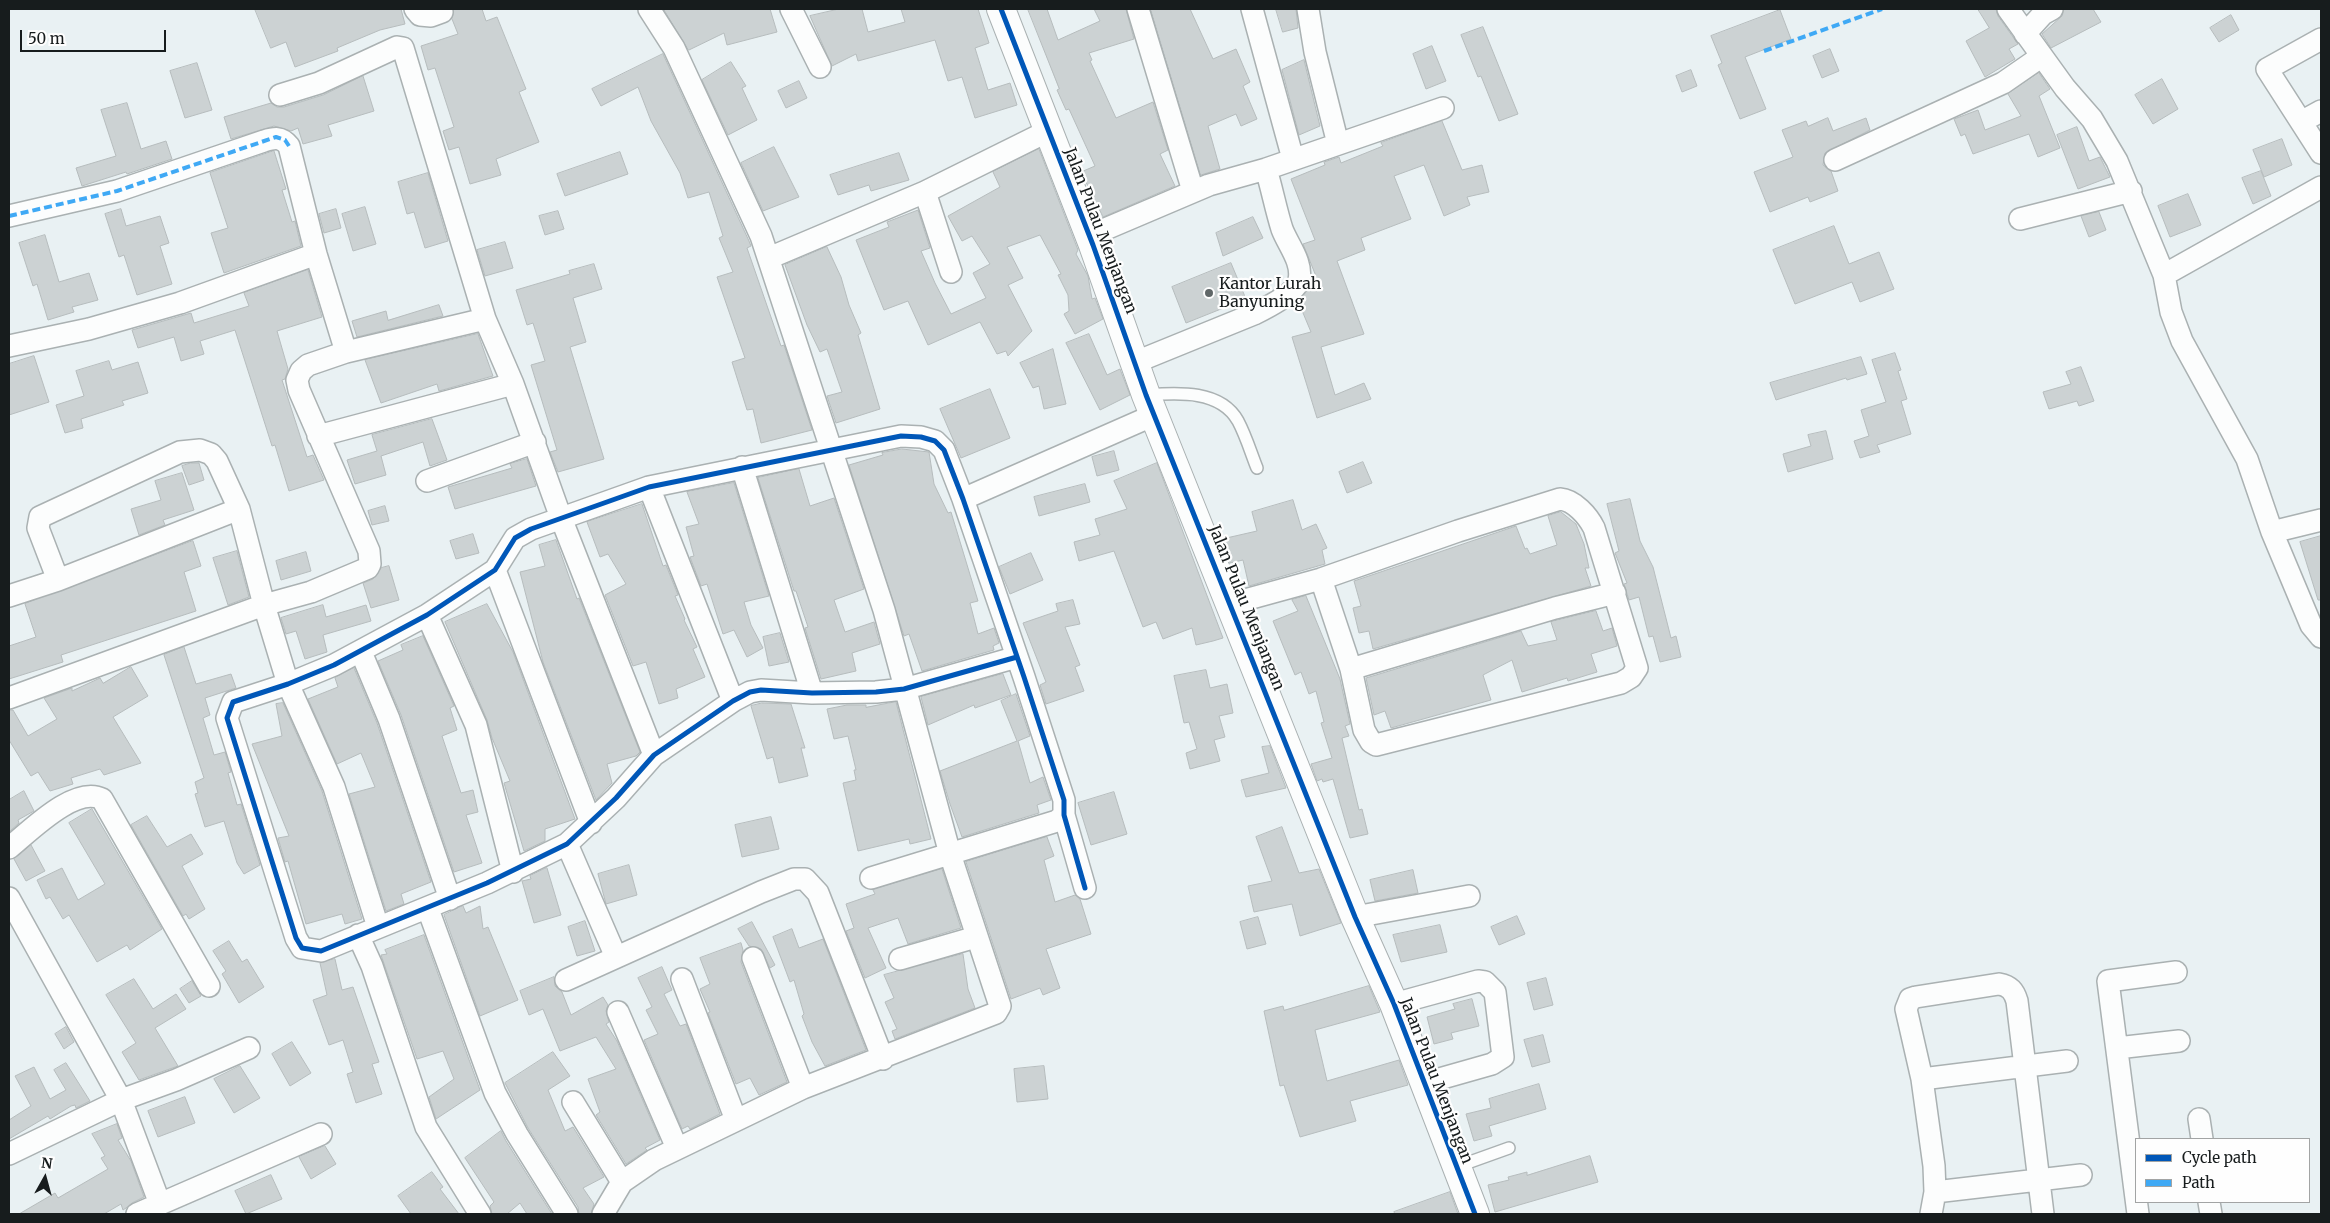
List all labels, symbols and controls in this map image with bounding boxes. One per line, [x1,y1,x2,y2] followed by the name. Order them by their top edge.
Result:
[22,20,169,52] scale bar
[28,29,65,48] text: 50 m
[1059,145,1141,317] street label: Jalan Pulau Menjangan
[1219,274,1321,312] place label: Kantor Lurah Banyuning
[1203,287,1215,299] marker: Kantor Lurah Banyuning
[1204,523,1288,693] street label: Jalan Pulau Menjangan
[1395,995,1477,1167] street label: Jalan Pulau Menjangan
[2135,1138,2310,1203] legend
[2182,1148,2257,1167] text: Cycle path
[20,1153,70,1203] north arrow
[40,1154,53,1173] text: N
[2182,1173,2215,1192] text: Path

